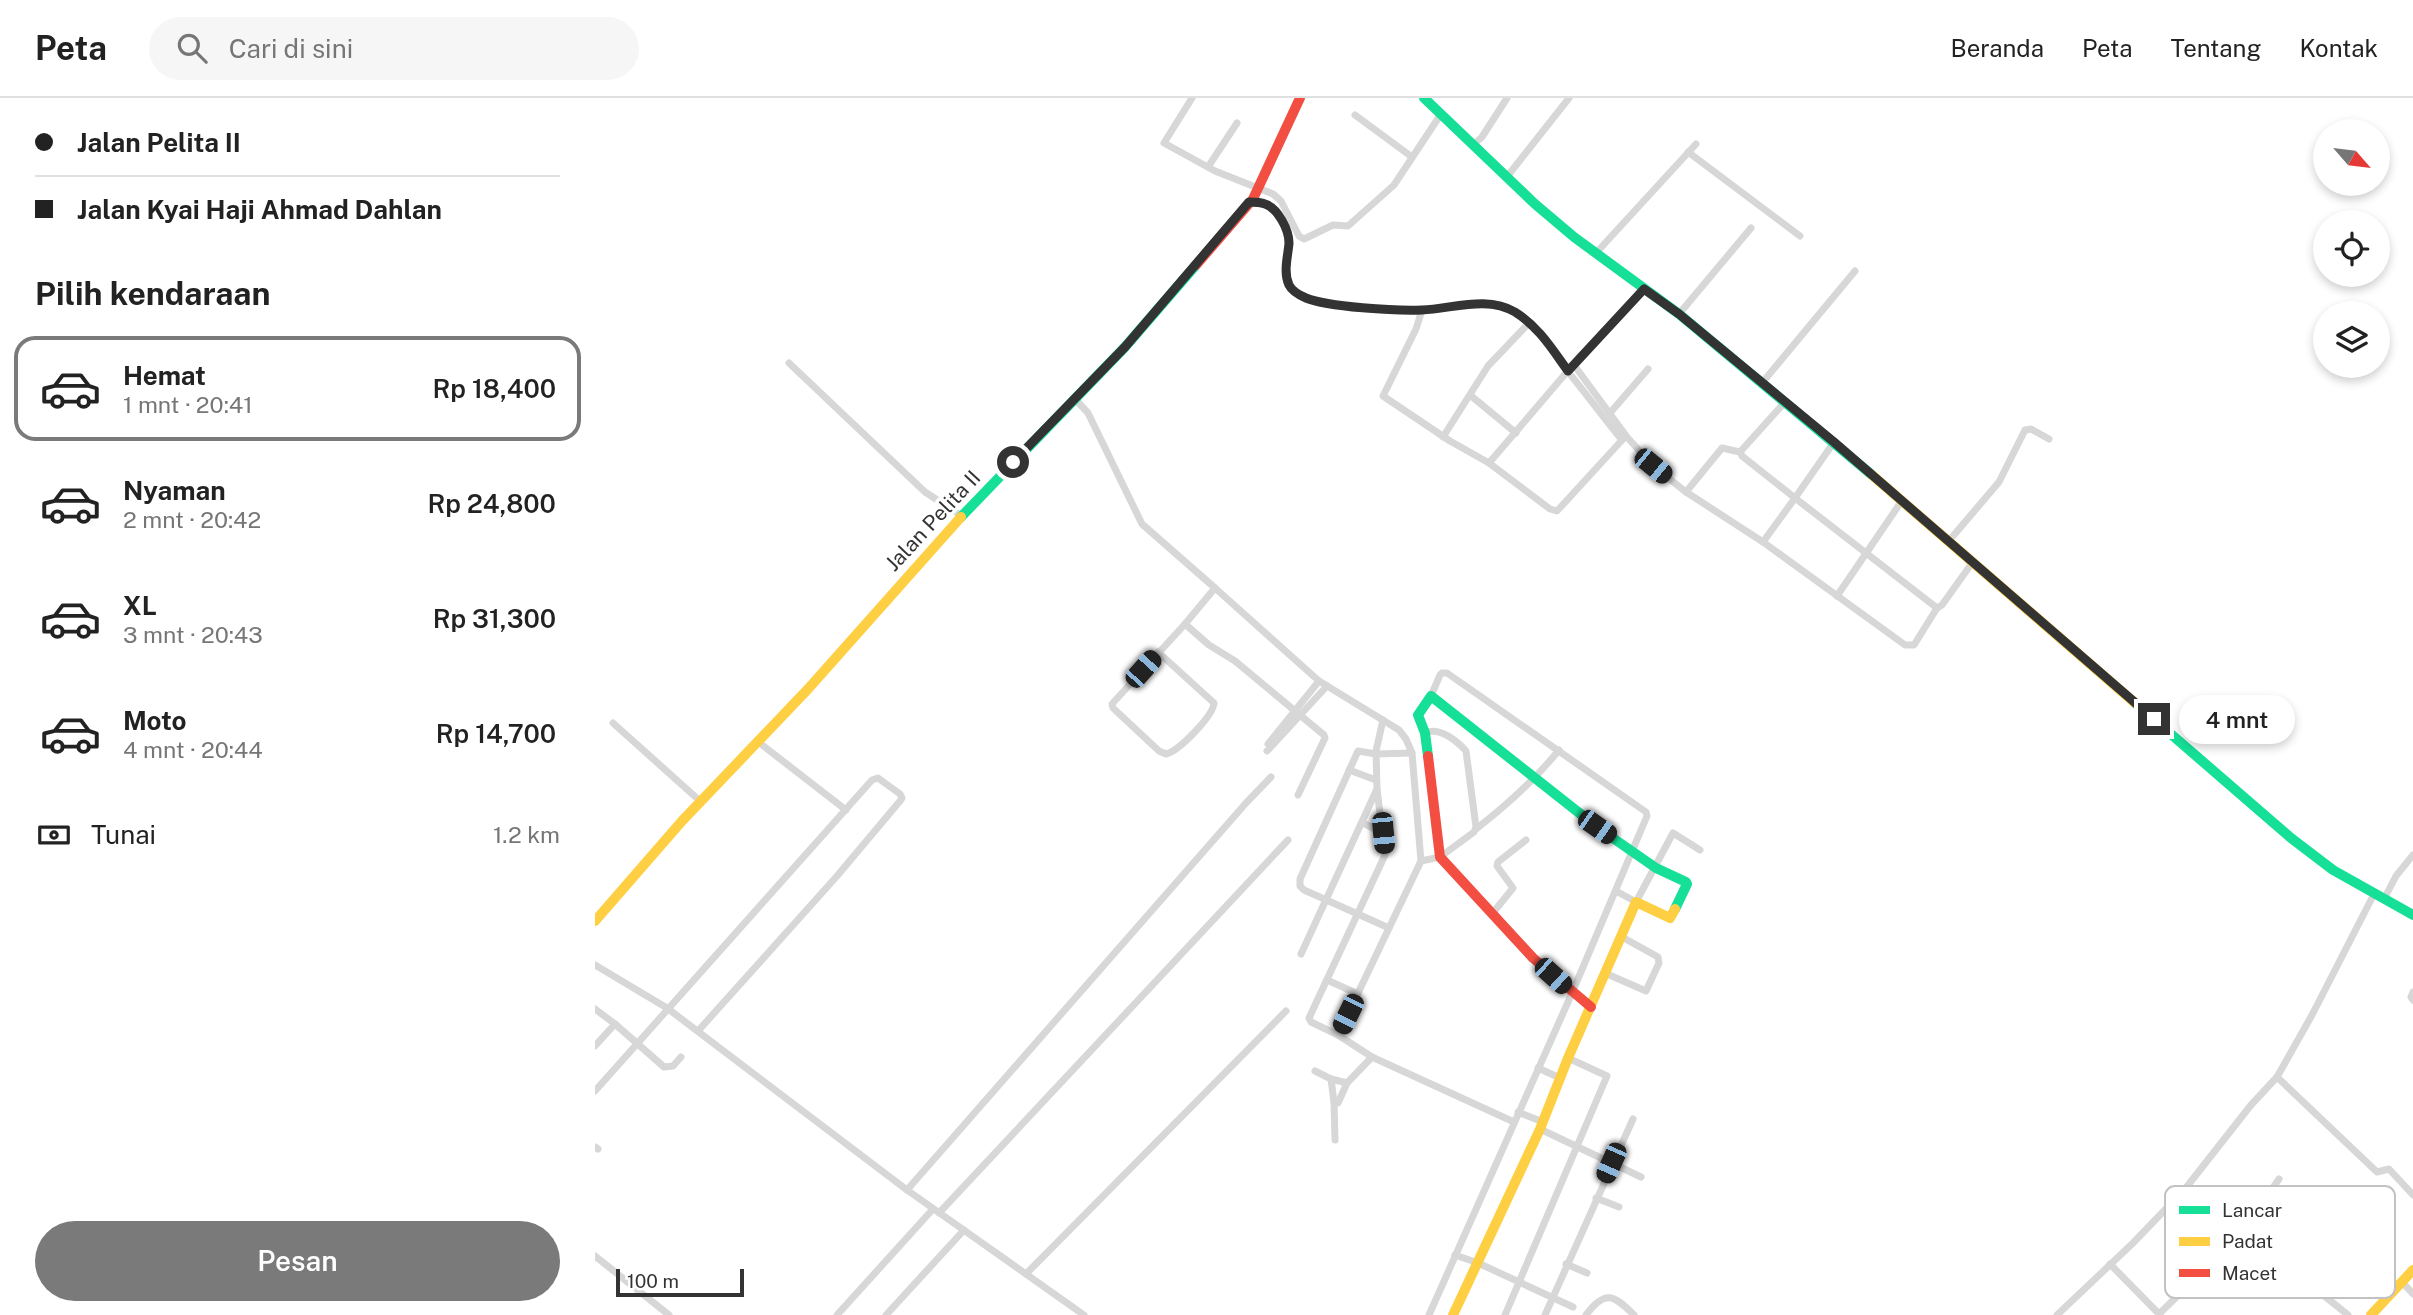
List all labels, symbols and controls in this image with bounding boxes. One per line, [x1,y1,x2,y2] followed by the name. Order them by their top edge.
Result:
[149,17,639,80] search box
[35,29,107,67] text: Peta
[173,29,211,67] icon: search
[229,33,353,64] text: Cari di sini
[1950,34,2044,62] text: Beranda
[2082,34,2133,62] text: Peta
[2171,34,2261,62] text: Tentang
[2299,34,2378,62] text: Kontak
[2313,119,2391,196] north arrow
[2313,119,2390,378] map controls
[77,127,241,158] text: Jalan Pelita II
[77,194,442,225] text: Jalan Kyai Haji Ahmad Dahlan
[2313,210,2390,287] button: locate
[35,275,270,312] text: Pilih kendaraan
[2313,301,2390,378] button: layers
[39,357,102,420] icon: car
[123,360,206,391] text: Hemat
[433,373,556,404] text: Rp 18,400
[123,391,253,418] text: 1 mnt · 20:41
[1631,445,1676,487] car
[997,446,1029,478] route start
[880,465,985,576] street label: Jalan Pelita II
[39,472,102,535] icon: car
[123,475,226,506] text: Nyaman
[427,488,556,519] text: Rp 24,800
[123,506,261,533] text: 2 mnt · 20:42
[39,587,102,650] icon: car
[123,590,157,621] text: XL
[433,603,556,634] text: Rp 31,300
[123,621,263,648] text: 3 mnt · 20:43
[1122,646,1165,692] car
[2179,694,2294,744] callout: 4 mnt
[39,702,102,765] icon: car
[2138,703,2170,735] route end
[123,705,186,736] text: Moto
[2206,706,2268,733] text: 4 mnt
[436,718,556,749] text: Rp 14,700
[123,736,263,763] text: 4 mnt · 20:44
[1574,806,1621,848] car
[1371,811,1396,855] car
[35,816,73,854] icon: cash
[91,819,156,850] text: Tunai
[493,821,560,848] text: 1.2 km
[1531,954,1576,998] car
[1330,991,1367,1037] car
[1593,1140,1630,1186] car
[2165,1186,2395,1298] legend
[2222,1199,2282,1221] text: Lancar
[35,1221,560,1301] button: Pesan
[2222,1230,2273,1252] text: Padat
[2222,1262,2277,1284] text: Macet
[616,1266,744,1298] scale bar
[627,1270,679,1292] text: 100 m

